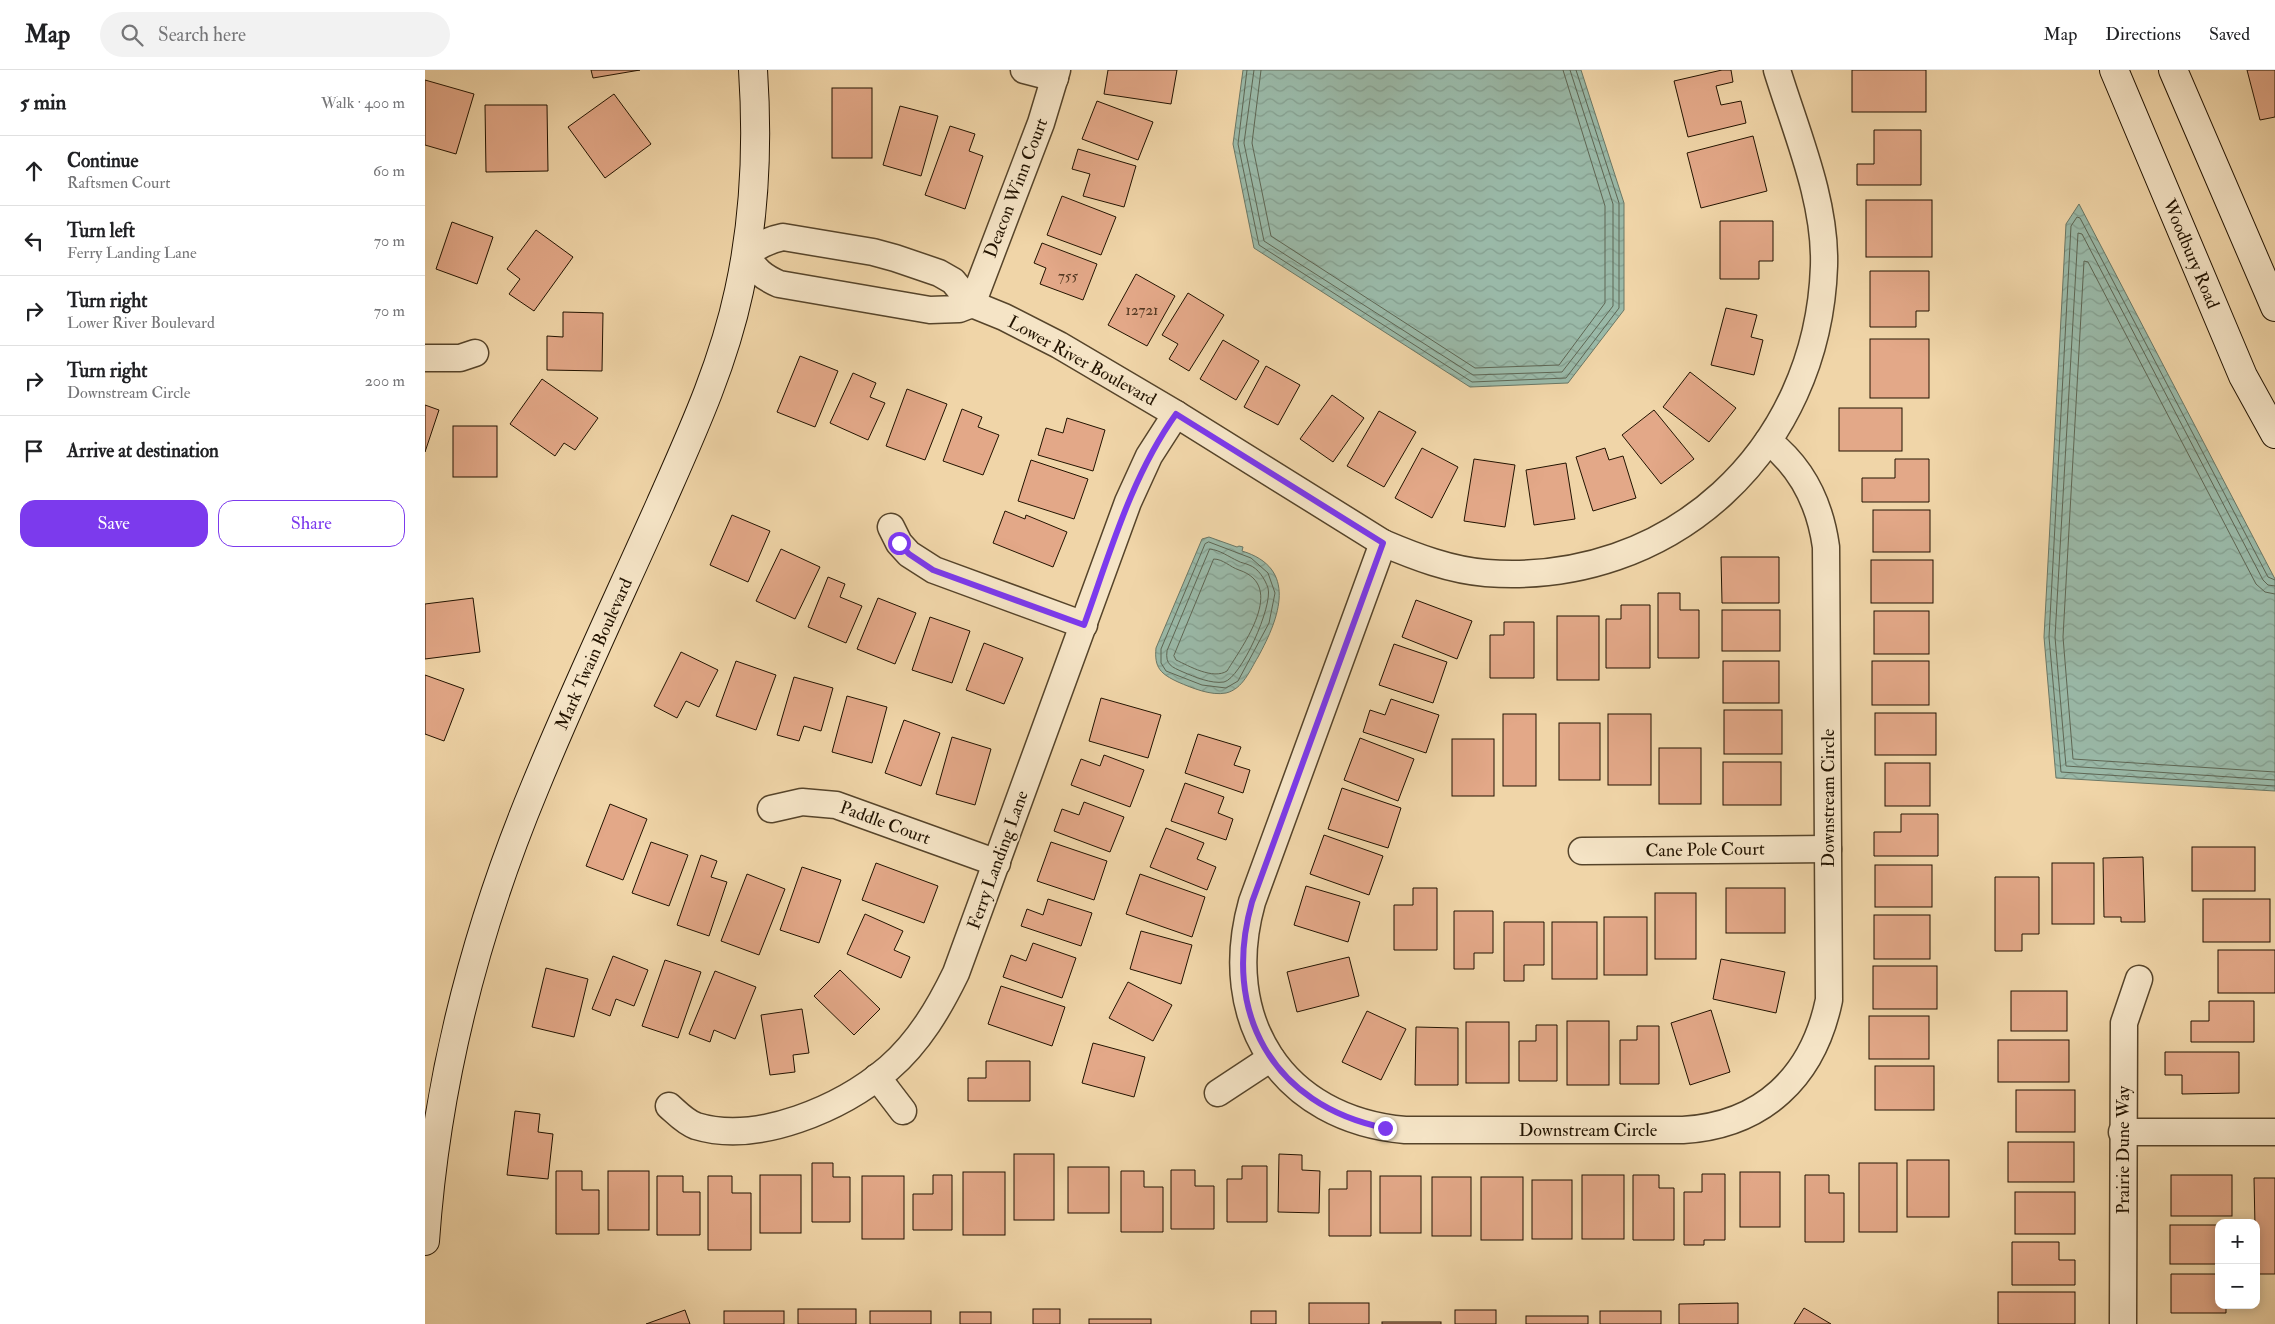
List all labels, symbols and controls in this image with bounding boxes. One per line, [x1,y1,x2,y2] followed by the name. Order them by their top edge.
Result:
[100,12,450,57] search box
[25,19,70,50] text: Map
[118,21,146,49] icon: search
[158,23,246,47] text: Search here
[2044,23,2077,46] text: Map
[2105,23,2181,46] text: Directions
[2209,23,2250,46] text: Saved
[20,89,66,116] text: 5 min
[321,93,405,113] text: Walk · 400 m
[979,115,1053,261] street label: Deacon Winn Court
[67,149,138,173] text: Continue
[20,157,48,185] icon: ahead
[373,161,405,181] text: 60 m
[67,173,170,193] text: Raftsmen Court
[2157,195,2225,312] street label: Woodbury Road
[67,219,135,243] text: Turn left
[20,227,48,255] icon: left
[374,231,405,251] text: 70 m
[67,243,197,263] text: Ferry Landing Lane
[1058,267,1078,286] house number: 755
[67,289,147,313] text: Turn right
[20,297,48,325] icon: right
[374,301,405,321] text: 70 m
[1126,301,1158,320] house number: 12721
[1004,311,1160,411] street label: Lower River Boulevard
[67,313,215,333] text: Lower River Boulevard
[67,359,147,383] text: Turn right
[20,367,48,395] icon: right
[365,371,405,391] text: 200 m
[67,383,190,403] text: Downstream Circle
[20,437,48,465] icon: arrive
[67,439,219,463] text: Arrive at destination
[20,500,208,547] button: Save
[218,500,405,547] button: Share
[888,532,911,555] route start
[550,574,638,733] street label: Mark Twain Boulevard
[1817,728,1840,867] street label: Downstream Circle
[962,787,1034,933] street label: Ferry Landing Lane
[837,796,934,850] street label: Paddle Court
[1645,837,1765,863] street label: Cane Pole Court
[2112,1085,2135,1214] street label: Prairie Dune Way
[1374,1117,1397,1140] route end
[1519,1119,1658,1142] street label: Downstream Circle
[2215,1219,2260,1309] map controls
[2215,1219,2260,1264] button: +
[2215,1264,2260,1309] button: −

